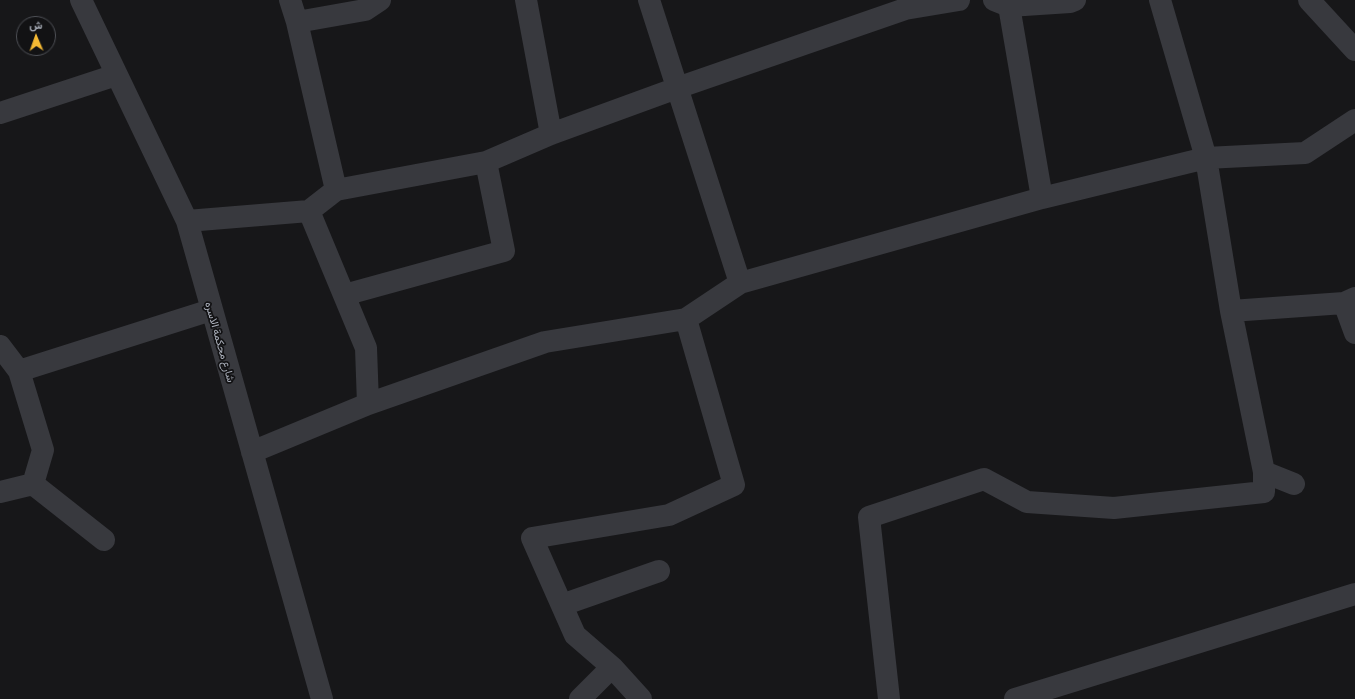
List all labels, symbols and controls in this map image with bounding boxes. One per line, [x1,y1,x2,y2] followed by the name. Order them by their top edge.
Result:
[16,16,56,56] north arrow
[29,18,42,31] text: ش
[202,300,238,384] street label: شارع محكمة الاسره

